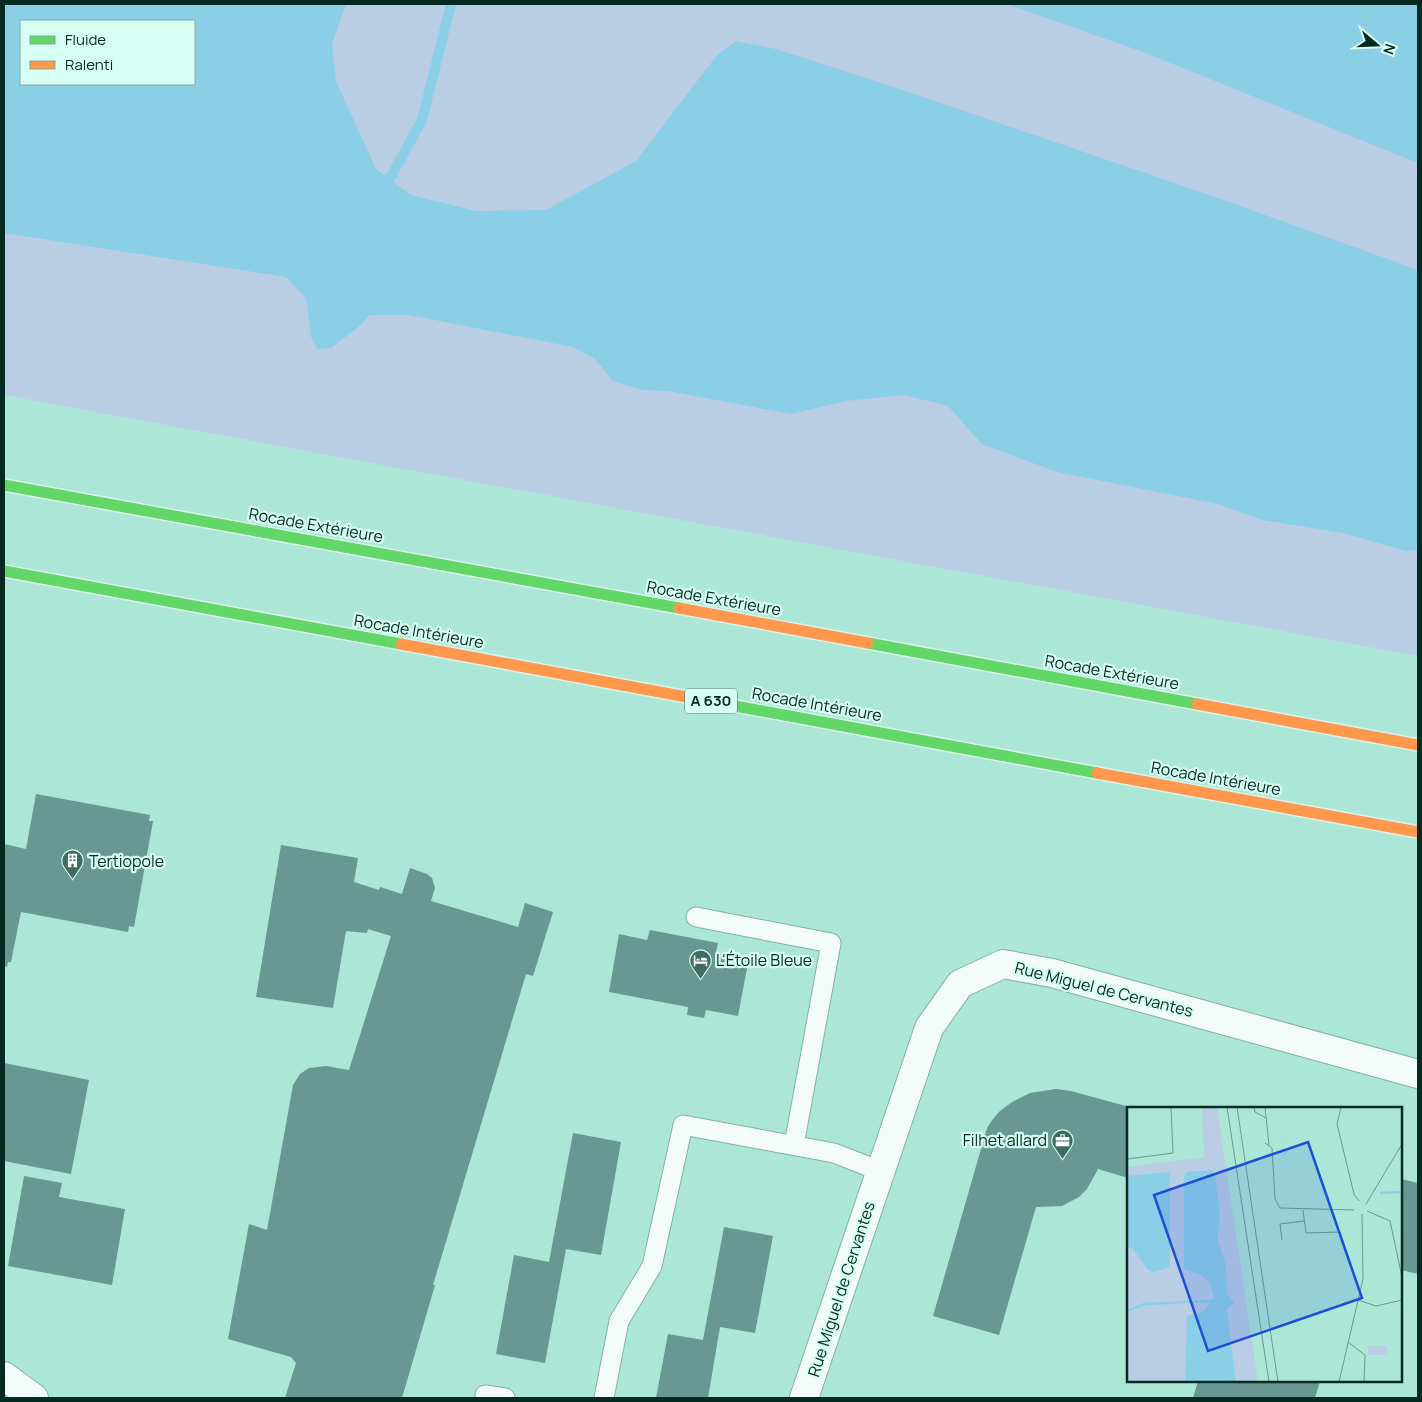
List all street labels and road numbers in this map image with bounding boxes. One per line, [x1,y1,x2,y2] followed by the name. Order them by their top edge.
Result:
[247,502,385,548] street label: Rocade Extérieure
[645,575,783,621] street label: Rocade Extérieure
[352,609,486,653] street label: Rocade Intérieure
[1043,649,1181,695] street label: Rocade Extérieure
[750,682,884,726] street label: Rocade Intérieure
[685,688,737,714] road number: A 630
[1149,756,1283,800] street label: Rocade Intérieure
[1013,956,1195,1022] street label: Rue Miguel de Cervantes
[802,1199,880,1379] street label: Rue Miguel de Cervantes

